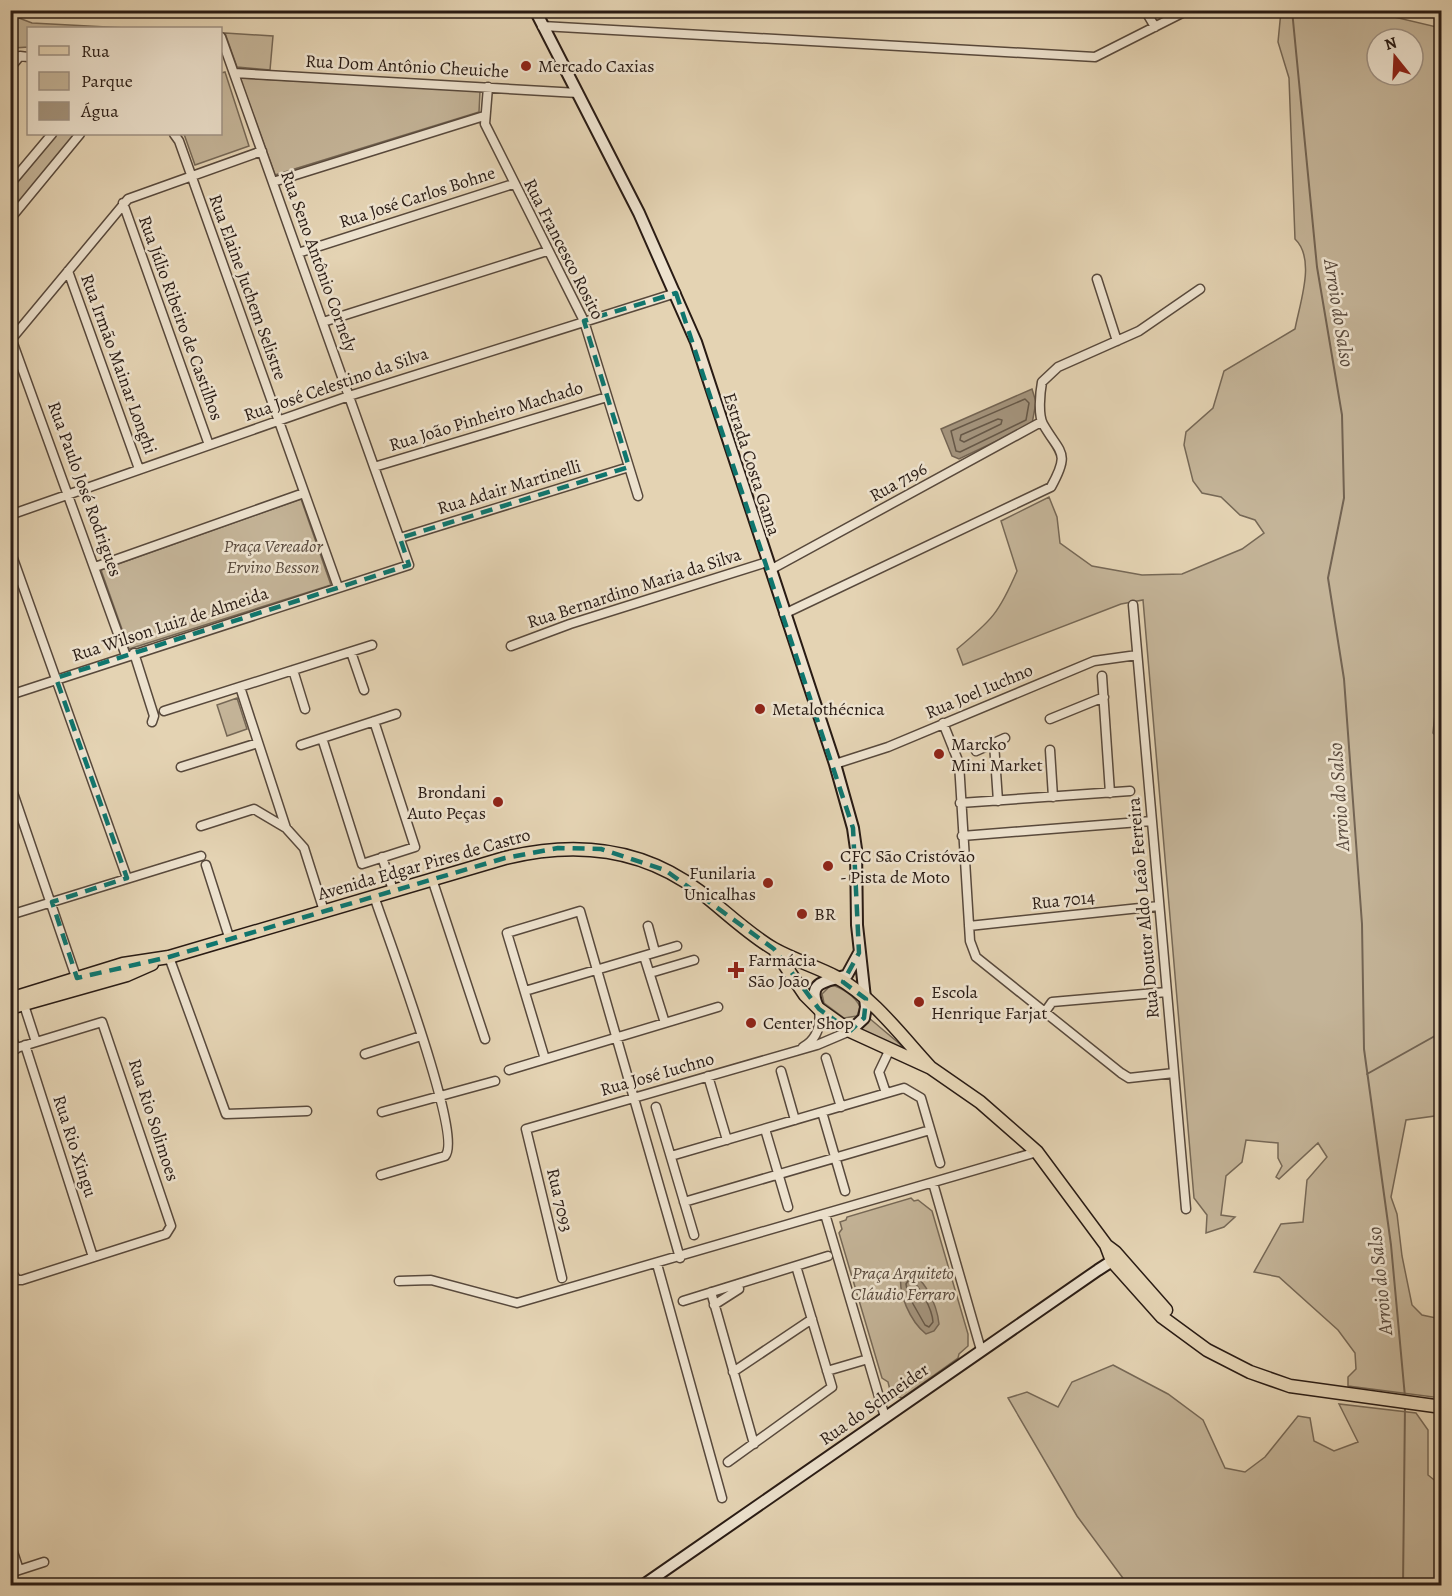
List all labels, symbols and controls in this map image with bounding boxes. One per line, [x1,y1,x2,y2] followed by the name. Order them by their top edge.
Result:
[27,27,222,135] legend
[1365,27,1425,87] north arrow
[1382,31,1400,56] text: N
[81,39,110,63] text: Rua
[305,49,509,83] street label: Rua Dom Antônio Cheuiche
[538,54,655,78] place label: Mercado Caxias
[519,59,533,73] marker: Mercado Caxias
[81,69,133,93] text: Parque
[80,99,119,123] text: Água
[336,160,498,234] street label: Rua José Carlos Bohne
[275,167,363,356] street label: Rua Seno Antônio Cornely
[518,174,610,324] street label: Rua Francesco Rosito
[203,191,293,383] street label: Rua Elaine Juchem Selistre
[133,212,229,424] street label: Rua Júlio Ribeiro de Castilhos
[1317,256,1361,369] water label: Arroio do Salso
[75,271,163,457] street label: Rua Irmão Mainar Longhi
[240,341,432,427] street label: Rua José Celestino da Silva
[386,375,586,457] street label: Rua João Pinheiro Machado
[718,389,787,539] street label: Estrada Costa Gama
[42,398,128,580] street label: Rua Paulo José Rodrigues
[434,454,584,520] street label: Rua Adair Martinelli
[865,456,931,508] street label: Rua 7196
[223,534,323,579] park label: Praça Vereador Ervino Besson
[524,542,745,634] street label: Rua Bernardino Maria da Silva
[69,581,272,667] street label: Rua Wilson Luiz de Almeida
[922,658,1036,724] street label: Rua Joel Iuchno
[772,697,885,721] place label: Metalothécnica
[753,702,767,716] marker: Metalothécnica
[951,732,1043,777] place label: Marcko Mini Market
[1322,742,1356,853] water label: Arroio do Salso
[932,747,946,761] marker: Marcko Mini Market
[406,780,486,825] place label: Brondani Auto Peças
[491,795,505,809] marker: Brondani Auto Peças
[1121,796,1165,1020] street label: Rua Doutor Aldo Leão Ferreira
[314,822,533,906] street label: Avenida Edgar Pires de Castro
[840,844,975,889] place label: CFC São Cristóvão - Pista de Moto
[821,859,835,873] marker: CFC São Cristóvão - Pista de Moto
[684,861,757,906] place label: Funilaria Unicalhas
[761,876,775,890] marker: Funilaria Unicalhas
[1030,885,1096,915] street label: Rua 7014
[814,902,836,926] place label: BR
[795,907,809,921] marker: BR
[748,948,817,993] place label: Farmácia São João
[729,963,743,977] marker: Farmácia São João
[931,980,1047,1025] place label: Escola Henrique Farjat
[912,995,926,1009] marker: Escola Henrique Farjat
[763,1011,854,1035] place label: Center Shop
[744,1016,758,1030] marker: Center Shop
[597,1046,717,1102] street label: Rua José Iuchno
[123,1056,185,1184] street label: Rua Rio Solimoes
[47,1092,103,1200] street label: Rua Rio Xingu
[541,1166,579,1234] street label: Rua 7093
[1361,1225,1399,1338] water label: Arroio do Salso
[851,1261,955,1306] park label: Praça Arquiteto Cláudio Ferraro
[815,1357,934,1451] street label: Rua do Schneider

